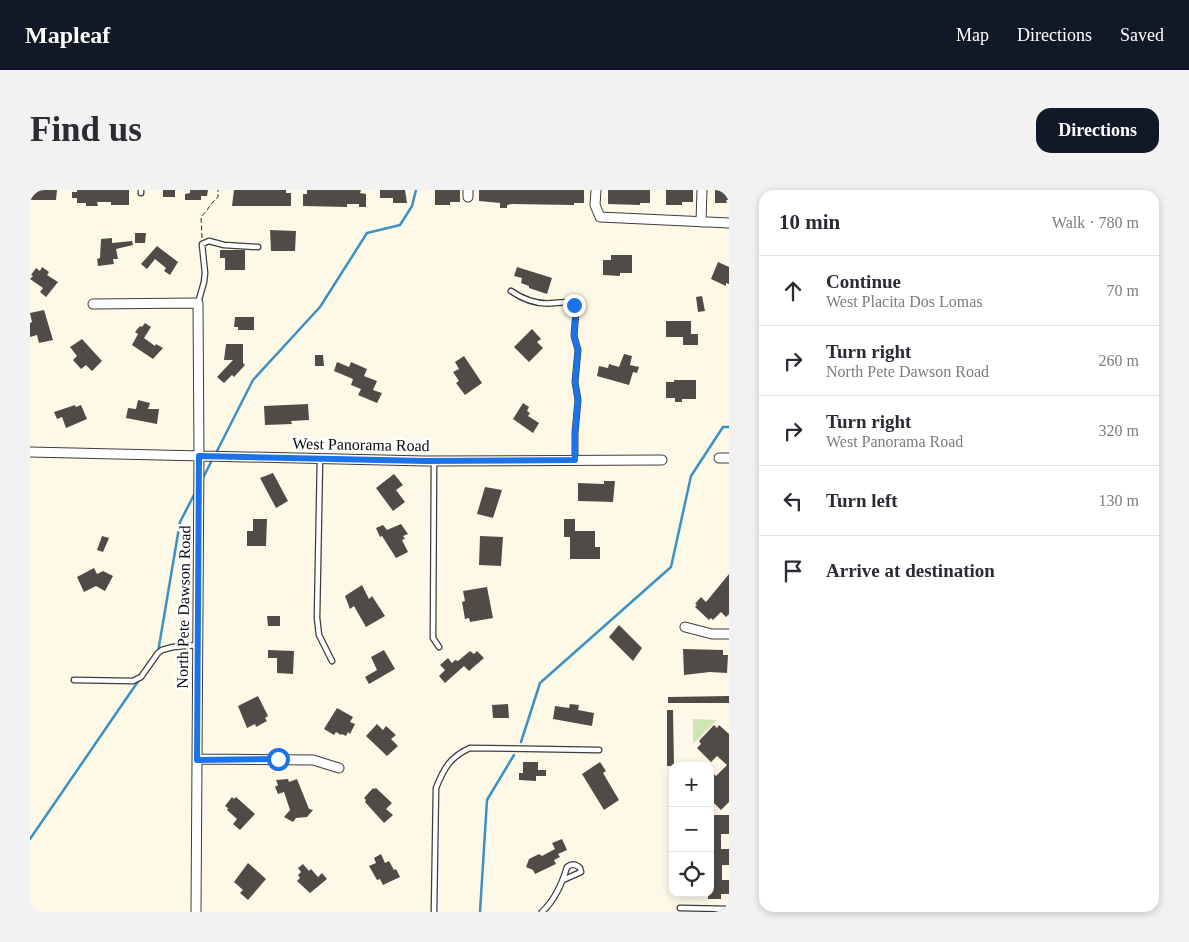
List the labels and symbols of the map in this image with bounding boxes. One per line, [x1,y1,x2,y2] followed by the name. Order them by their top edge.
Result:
[563,294,586,317] route end
[292,435,430,454] street label: West Panorama Road
[174,525,193,689] street label: North Pete Dawson Road
[267,748,290,771] route start

